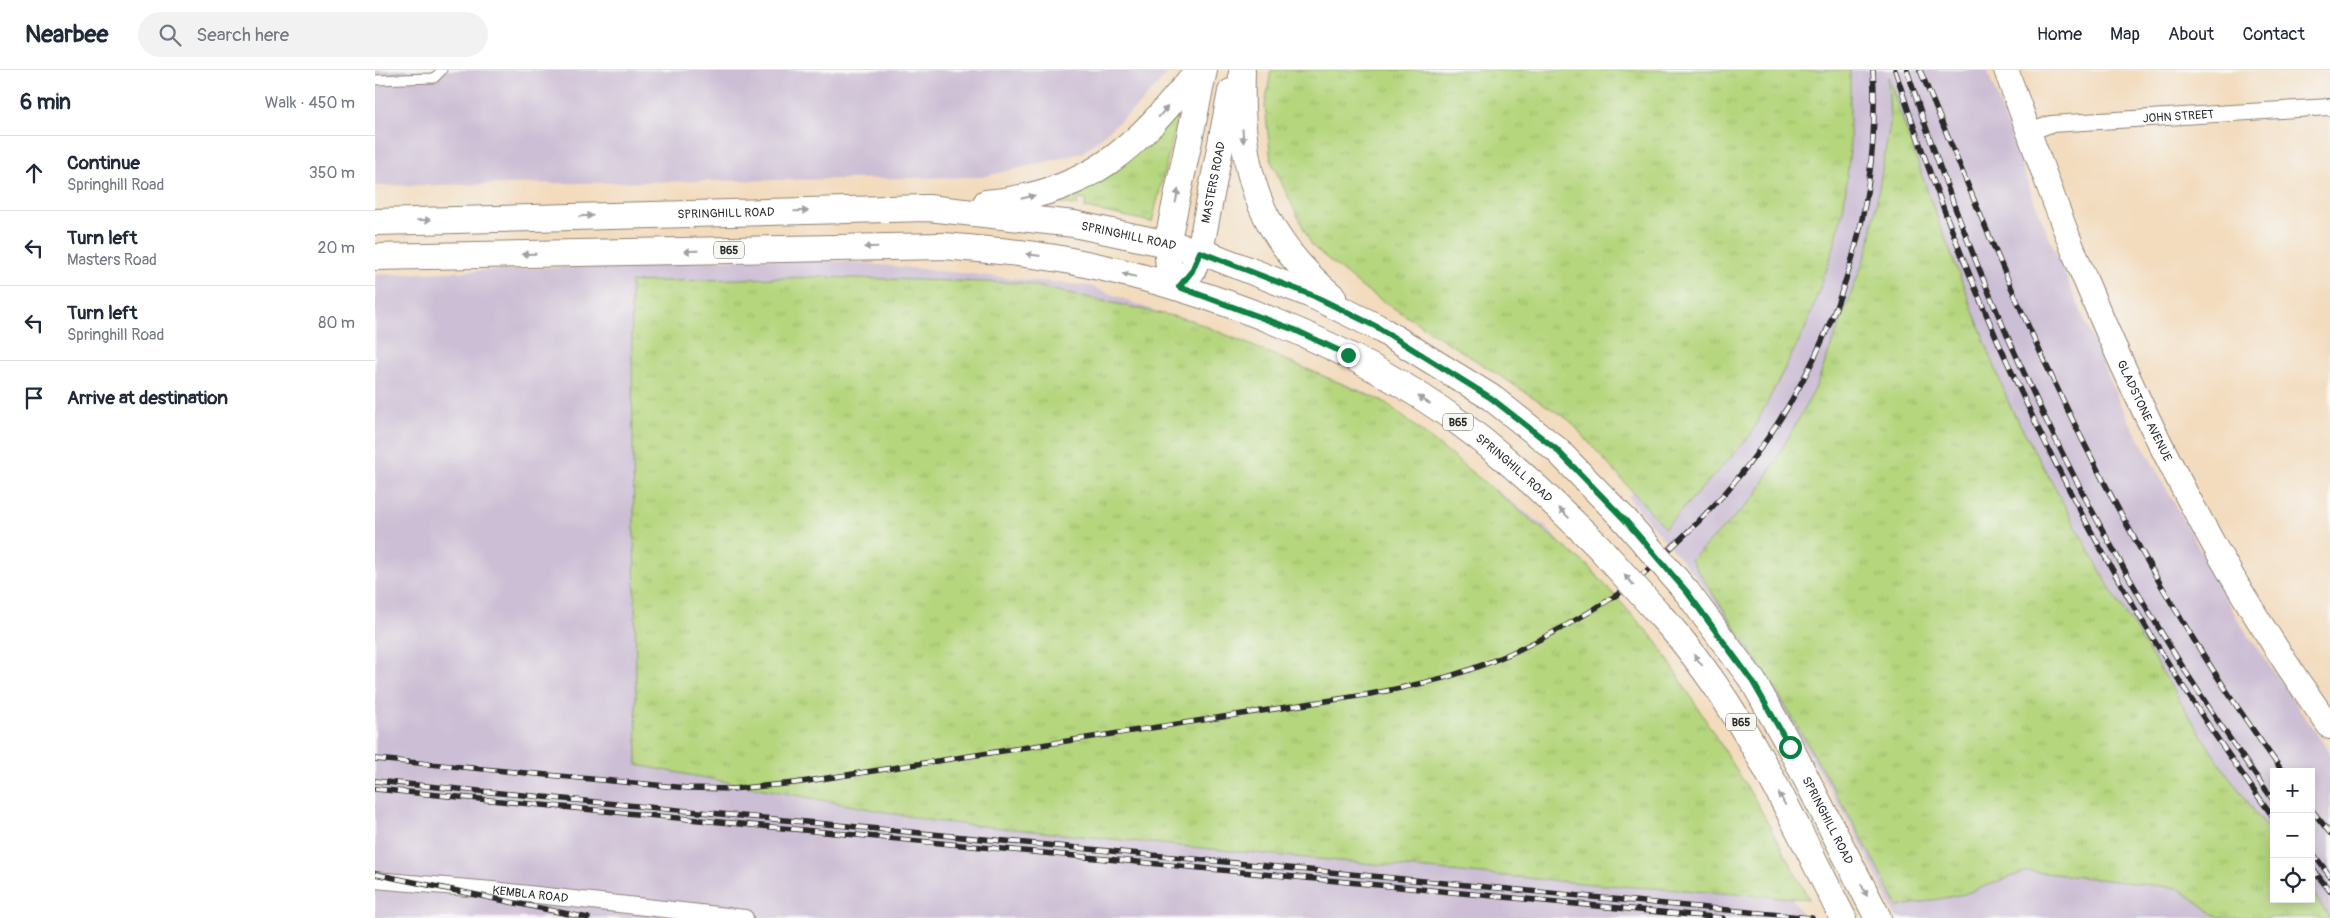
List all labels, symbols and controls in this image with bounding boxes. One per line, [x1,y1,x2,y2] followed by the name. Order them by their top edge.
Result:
[138,12,488,57] search box
[25,20,108,49] text: Nearbee
[156,21,184,49] icon: search
[196,23,289,47] text: Search here
[2037,23,2082,46] text: Home
[2110,23,2140,46] text: Map
[2168,23,2214,46] text: About
[2242,23,2305,46] text: Contact
[20,89,71,116] text: 6 min
[265,93,355,113] text: Walk · 450 m
[1158,106,1169,119] one-way arrow
[2142,107,2215,126] street label: JOHN STREET
[1239,128,1247,144] one-way arrow
[1198,140,1229,225] street label: MASTERS ROAD
[67,151,140,175] text: Continue
[20,159,48,187] icon: ahead
[309,163,355,183] text: 350 m
[67,175,164,195] text: Springhill Road
[1173,188,1181,204] one-way arrow
[1021,193,1036,201] one-way arrow
[677,204,775,222] street label: SPRINGHILL ROAD
[793,207,809,215] one-way arrow
[578,212,594,220] one-way arrow
[416,216,432,224] one-way arrow
[1080,218,1178,253] street label: SPRINGHILL ROAD
[67,226,137,250] text: Turn left
[20,234,48,262] icon: left
[317,238,355,258] text: 20 m
[714,242,744,258] road number: B65
[863,243,879,251] one-way arrow
[683,247,699,255] one-way arrow
[67,250,157,270] text: Masters Road
[520,250,536,258] one-way arrow
[1025,251,1041,259] one-way arrow
[1121,271,1136,279] one-way arrow
[67,301,137,325] text: Turn left
[20,309,48,337] icon: left
[318,313,355,333] text: 80 m
[67,325,164,345] text: Springhill Road
[1337,344,1360,367] route end
[2114,358,2175,464] street label: GLADSTONE AVENUE
[20,384,48,412] icon: arrive
[67,386,228,410] text: Arrive at destination
[1417,395,1431,405] one-way arrow
[1443,414,1473,431] road number: B65
[1473,431,1556,506] street label: SPRINGHILL ROAD
[1558,507,1570,519] one-way arrow
[1623,575,1635,587] one-way arrow
[1692,654,1703,667] one-way arrow
[1726,714,1756,730] road number: B65
[1779,736,1802,759] route start
[2270,768,2315,903] map controls
[2270,768,2315,813] button: +
[1799,774,1857,867] street label: SPRINGHILL ROAD
[1778,792,1786,806] one-way arrow
[2270,813,2315,858] button: −
[2270,858,2315,903] button: locate
[492,883,569,906] street label: KEMBLA ROAD
[1860,883,1868,897] one-way arrow

